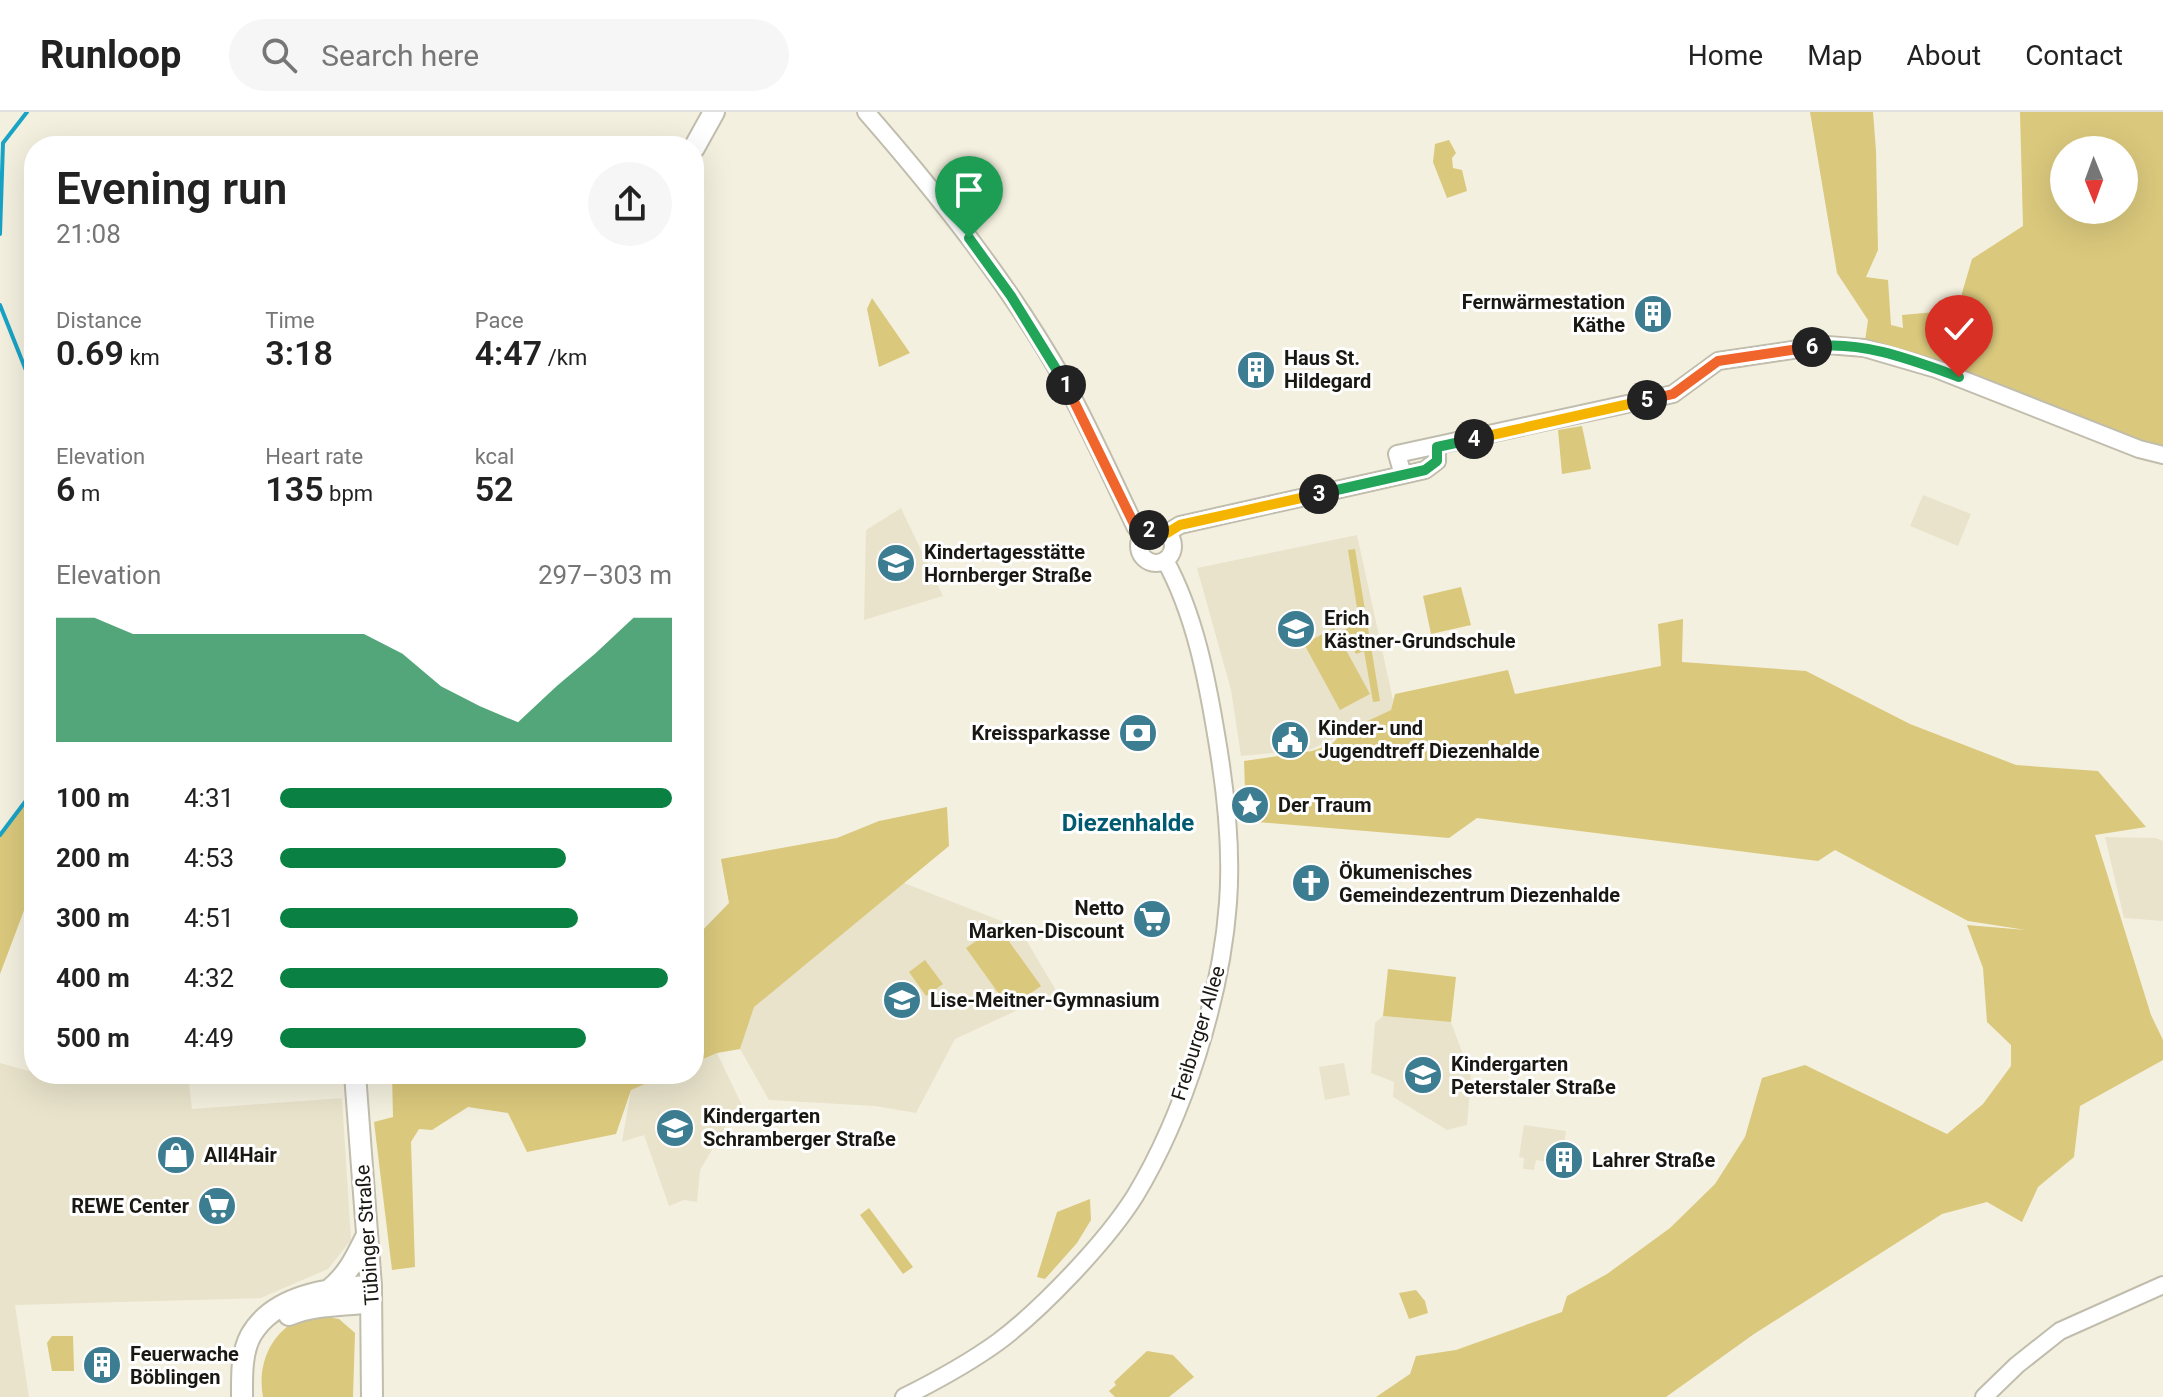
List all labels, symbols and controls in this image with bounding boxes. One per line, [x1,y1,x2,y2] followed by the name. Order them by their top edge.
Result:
[229,19,789,91] search box
[40,33,181,77] text: Runloop
[257,33,301,77] icon: search
[321,38,479,73] text: Search here
[1688,39,1763,72] text: Home
[1807,39,1863,72] text: Map
[1907,39,1981,72] text: About
[2025,39,2123,72] text: Contact
[2050,136,2138,224] north arrow
[2050,136,2138,224] map controls
[935,156,1003,238] pin
[588,162,672,246] button: share
[56,163,287,215] text: Evening run
[947,168,991,212] icon: arrive
[56,219,121,249] text: 21:08
[1462,290,1625,337] place label: Fernwärmestation Käthe
[1632,293,1674,335] building icon: Fernwärmestation Käthe
[1925,295,1993,377] pin
[1937,307,1981,351] icon: check
[56,308,142,333] text: Distance
[265,308,315,333] text: Time
[475,308,524,333] text: Pace
[1792,327,1832,367] pin: 6
[56,333,124,373] text: 0.69
[265,333,333,373] text: 3:18
[475,333,542,373] text: 4:47
[1806,334,1818,359] text: 6
[124,345,160,370] text: km
[542,345,587,370] text: /km
[1284,346,1371,393] place label: Haus St. Hildegard
[1235,349,1277,391] building icon: Haus St. Hildegard
[1046,365,1086,405] pin: 1
[1060,372,1072,397] text: 1
[1627,380,1667,420] pin: 5
[1641,387,1653,412] text: 5
[1454,419,1494,459] pin: 4
[1468,426,1480,451] text: 4
[56,444,145,469] text: Elevation
[265,444,363,469] text: Heart rate
[475,444,514,469] text: kcal
[56,469,75,509] text: 6
[265,469,324,509] text: 135
[475,469,514,509] text: 52
[1299,474,1339,514] pin: 3
[75,481,100,506] text: m
[324,481,373,506] text: bpm
[1313,481,1325,506] text: 3
[1129,510,1169,550] pin: 2
[1143,517,1155,542] text: 2
[924,540,1092,587] place label: Kindertagesstätte Hornberger Straße
[875,542,917,584] school or university icon: Kindertagesstätte Hornberger Straße
[56,560,161,590] text: Elevation
[538,560,672,590] text: 297–303 m
[1324,606,1516,653] place label: Erich Kästner-Grundschule
[1275,608,1317,650] school or university icon: Erich Kästner-Grundschule
[1117,712,1159,754] bank icon: Kreissparkasse
[1318,716,1540,763] place label: Kinder- und Jugendtreff Diezenhalde
[1269,719,1311,761] public building icon: Kinder- und Jugendtreff Diezenhalde
[971,721,1110,745] place label: Kreissparkasse
[56,783,130,813] text: 100 m
[184,783,234,813] text: 4:31
[1229,784,1271,826] place icon: Der Traum
[1278,793,1372,817] place label: Der Traum
[1062,809,1194,837] district label: Diezenhalde
[56,843,130,873] text: 200 m
[184,843,234,873] text: 4:53
[1339,860,1620,907] place label: Ökumenisches Gemeindezentrum Diezenhalde
[1290,862,1332,904] church icon: Ökumenisches Gemeindezentrum Diezenhalde
[969,896,1124,943] place label: Netto Marken-Discount
[1131,898,1173,940] supermarket icon: Netto Marken-Discount
[56,903,130,933] text: 300 m
[184,903,234,933] text: 4:51
[56,963,130,993] text: 400 m
[184,963,234,993] text: 4:32
[1166,963,1230,1103] street label: Freiburger Allee
[881,979,923,1021] school or university icon: Lise-Meitner-Gymnasium
[930,988,1160,1012] place label: Lise-Meitner-Gymnasium
[56,1023,130,1053] text: 500 m
[184,1023,234,1053] text: 4:49
[1451,1052,1616,1099] place label: Kindergarten Peterstaler Straße
[1402,1054,1444,1096] school or university icon: Kindergarten Peterstaler Straße
[703,1104,896,1151] place label: Kindergarten Schramberger Straße
[654,1107,696,1149] school or university icon: Kindergarten Schramberger Straße
[155,1134,197,1176] shop icon: All4Hair
[1543,1139,1585,1181] building icon: Lahrer Straße
[204,1143,278,1167] place label: All4Hair
[1592,1148,1715,1172] place label: Lahrer Straße
[350,1164,384,1306] street label: Tübinger Straße
[196,1185,238,1227] supermarket icon: REWE Center
[71,1194,190,1218] place label: REWE Center
[130,1342,239,1389] place label: Feuerwache Böblingen
[81,1344,123,1386] building icon: Feuerwache Böblingen

